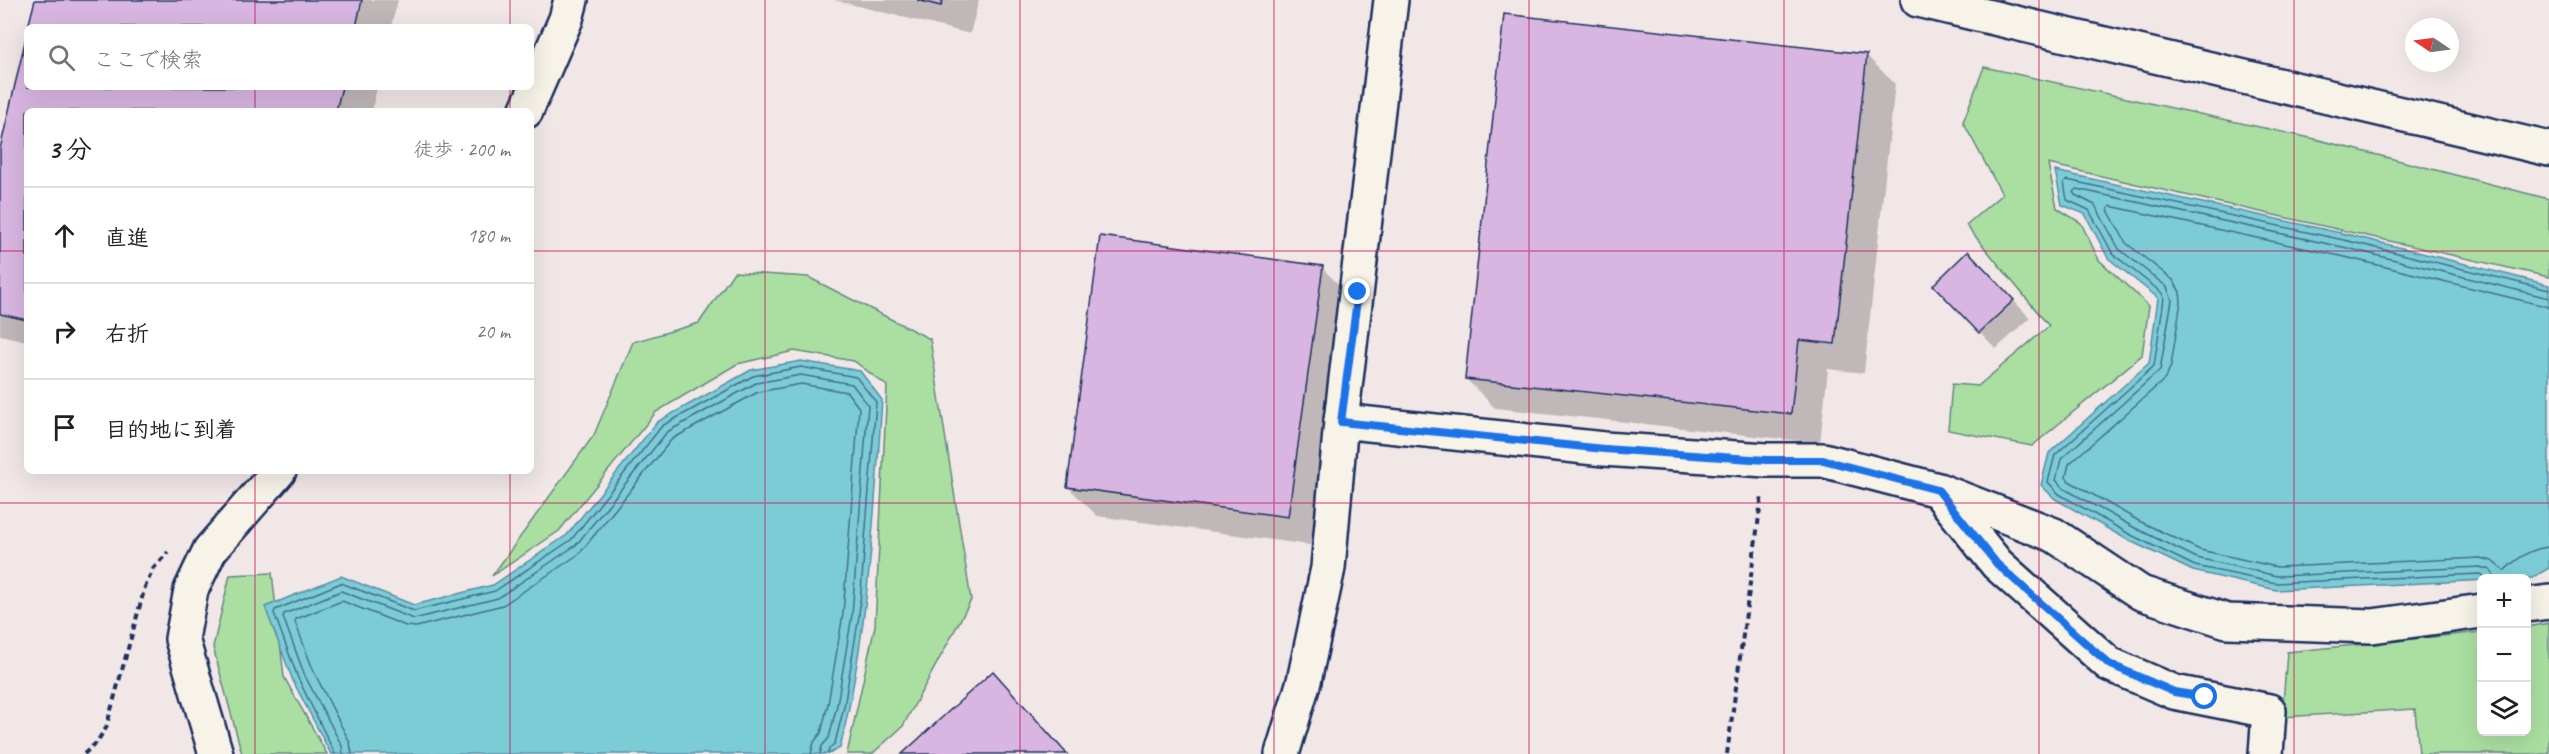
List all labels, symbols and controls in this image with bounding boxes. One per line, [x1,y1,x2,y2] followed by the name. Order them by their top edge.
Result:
[2405,18,2459,72] north arrow
[24,24,534,90] search box
[45,41,78,74] icon: search
[93,46,203,74] text: ここで検索
[48,133,92,166] text: 3 分
[414,137,510,162] text: 徒歩 · 200 m
[48,219,81,252] icon: ahead
[467,223,510,248] text: 180 m
[105,224,149,252] text: 直進
[1344,278,1370,304] route end
[48,315,81,348] icon: right
[476,319,510,344] text: 20 m
[105,320,149,348] text: 右折
[48,411,81,444] icon: arrive
[105,416,237,444] text: 目的地に到着
[2477,574,2531,736] map controls
[2477,574,2531,628] button: +
[2477,628,2531,682] button: −
[2477,682,2531,736] button: layers
[2191,683,2217,709] route start

